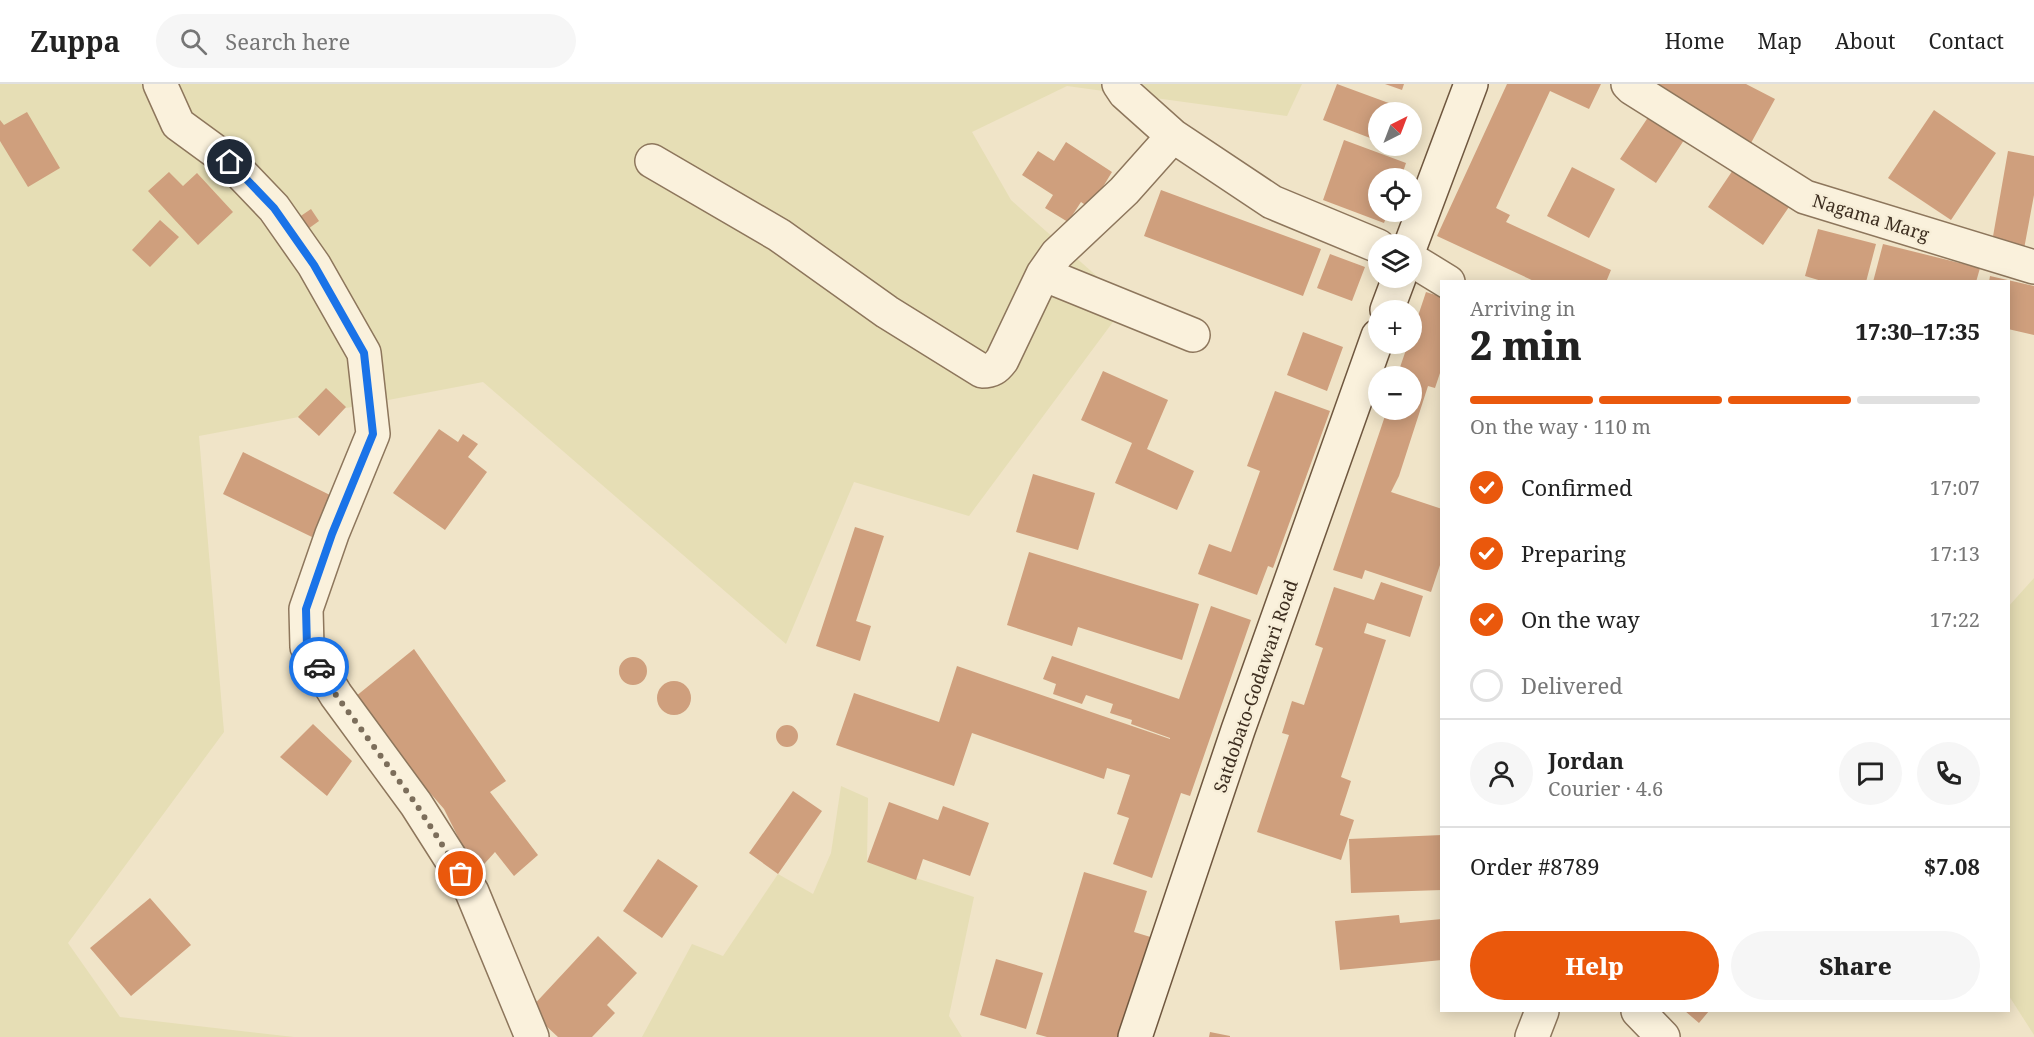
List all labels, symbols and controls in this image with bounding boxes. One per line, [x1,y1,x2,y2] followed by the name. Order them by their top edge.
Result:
[156,14,576,68] search box
[30,22,120,60] text: Zuppa
[177,25,210,58] icon: search
[225,26,350,56] text: Search here
[1665,27,1725,55] text: Home
[1758,27,1802,55] text: Map
[1835,27,1896,55] text: About
[1929,27,2004,55] text: Contact
[1368,102,1422,156] north arrow
[1368,102,1422,420] map controls
[204,136,255,187] pin
[213,145,246,178] icon: home
[1368,168,1422,222] button: locate
[1810,188,1933,246] street label: Nagama Marg
[1368,234,1422,288] button: layers
[1470,295,1575,322] text: Arriving in
[1368,300,1422,354] button: +
[1856,316,1980,346] text: 17:30–17:35
[1470,318,1582,371] text: 2 min
[1368,366,1422,420] button: −
[1470,413,1651,440] text: On the way · 110 m
[1470,471,1503,504] icon: check
[1521,472,1632,502] text: Confirmed
[1930,474,1980,501] text: 17:07
[1470,537,1503,570] icon: check
[1521,538,1626,568] text: Preparing
[1930,540,1980,567] text: 17:13
[1207,576,1303,796] street label: Satdobato-Godawari Road
[1470,603,1503,636] icon: check
[1521,604,1640,634] text: On the way
[1930,606,1980,633] text: 17:22
[289,637,349,697] courier
[303,651,336,684] icon: car
[1521,670,1623,700] text: Delivered
[1470,742,1533,805] button: person
[1839,742,1902,805] button: chat
[1917,742,1980,805] button: phone
[1548,745,1624,775] text: Jordan
[1548,775,1663,802] text: Courier · 4.6
[435,848,486,899] pin
[1470,851,1600,881] text: Order #8789
[1924,851,1980,881] text: $7.08
[444,857,477,890] icon: bag
[1470,931,1719,1000] button: Help
[1731,931,1980,1000] button: Share

